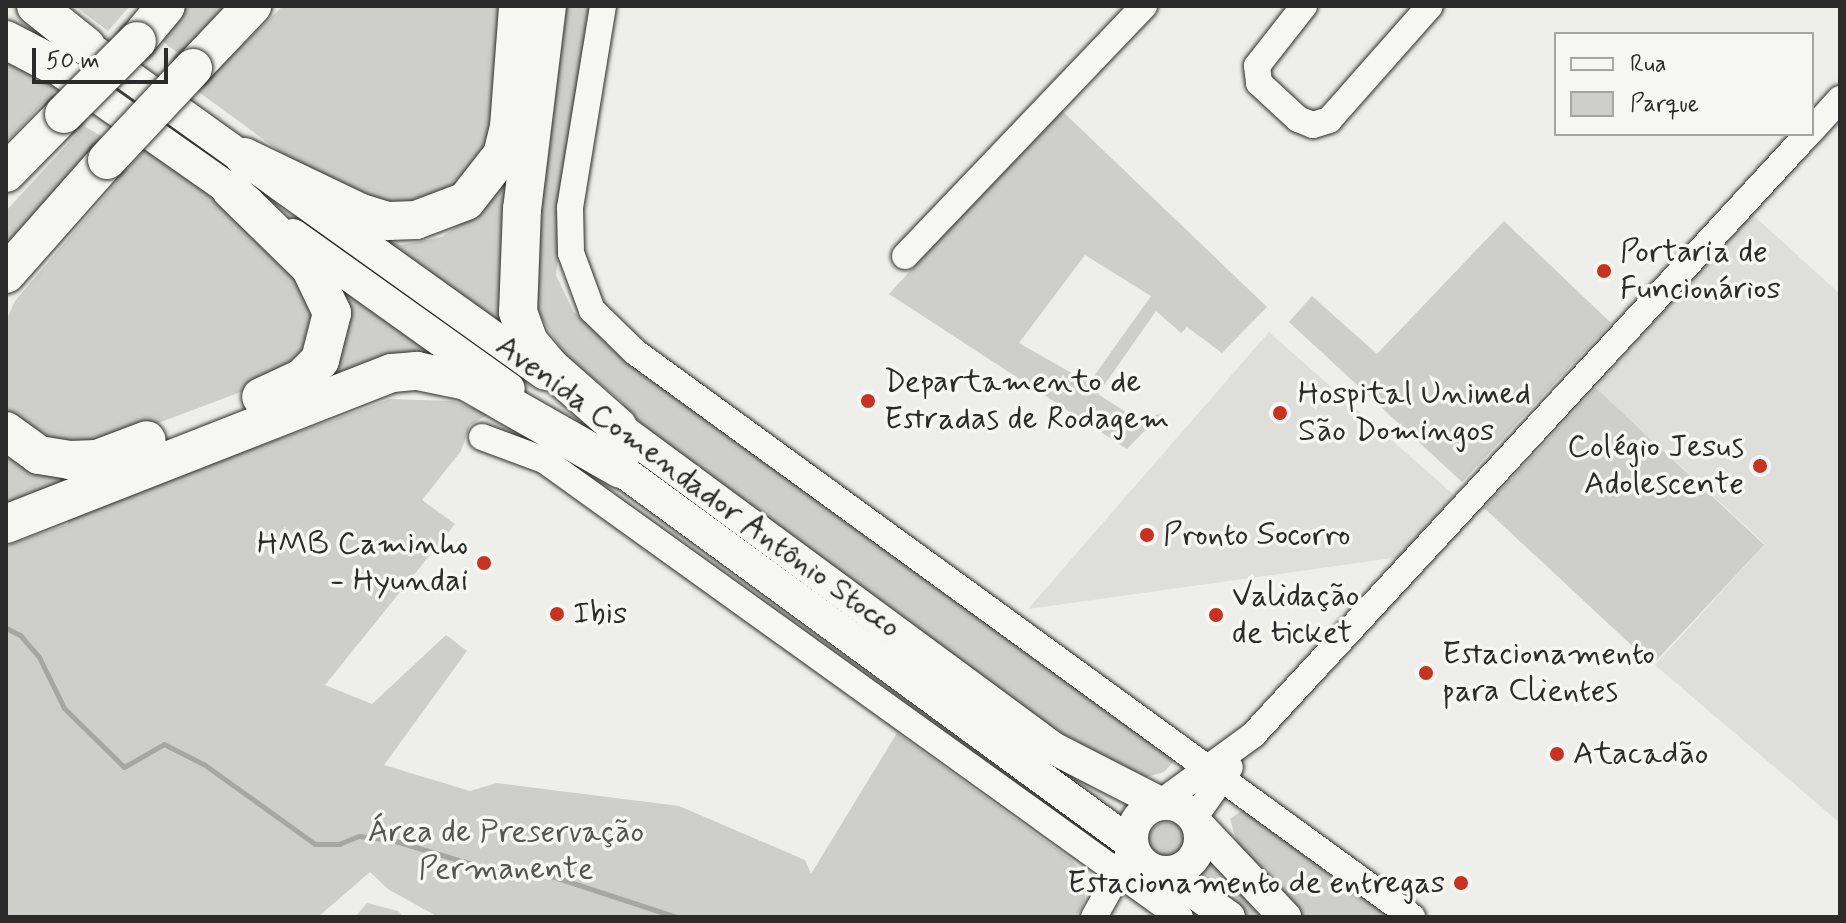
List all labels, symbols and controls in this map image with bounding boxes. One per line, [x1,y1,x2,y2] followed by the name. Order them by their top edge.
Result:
[36,32,172,82] scale bar
[1554,32,1814,136] legend
[46,46,100,77] text: 50 m
[1630,49,1667,80] text: Rua
[1630,89,1699,120] text: Parque
[1620,234,1781,309] place label: Portaria de Funcionários
[1595,262,1613,280] marker: Portaria de Funcionários
[485,325,911,649] street label: Avenida Comendador Antônio Stocco
[884,364,1168,439] place label: Departamento de Estradas de Rodagem
[1298,376,1527,451] place label: Hospital Unimed São Domingos
[859,392,877,410] marker: Departamento de Estradas de Rodagem
[1269,402,1291,424] marker: Hospital Unimed São Domingos
[1570,429,1744,504] place label: Colégio Jesus Adolescente
[1751,457,1769,475] marker: Colégio Jesus Adolescente
[1163,516,1357,554] place label: Pronto Socorro
[257,526,468,601] place label: HMB Caminho - Hyundai
[1138,526,1156,544] marker: Pronto Socorro
[475,554,493,572] marker: HMB Caminho - Hyundai
[1232,578,1360,653] place label: Validação de ticket
[573,595,627,633] place label: Ibis
[548,605,566,623] marker: Ibis
[1207,606,1225,624] marker: Validação de ticket
[1442,636,1655,711] place label: Estacionamento para Clientes
[1417,664,1435,682] marker: Estacionamento para Clientes
[1573,735,1708,773] place label: Atacadão
[1548,745,1566,763] marker: Atacadão
[367,814,645,889] park label: Área de Preservação Permanente
[1064,864,1445,902] place label: Estacionamento de entregas
[1452,874,1470,892] marker: Estacionamento de entregas

